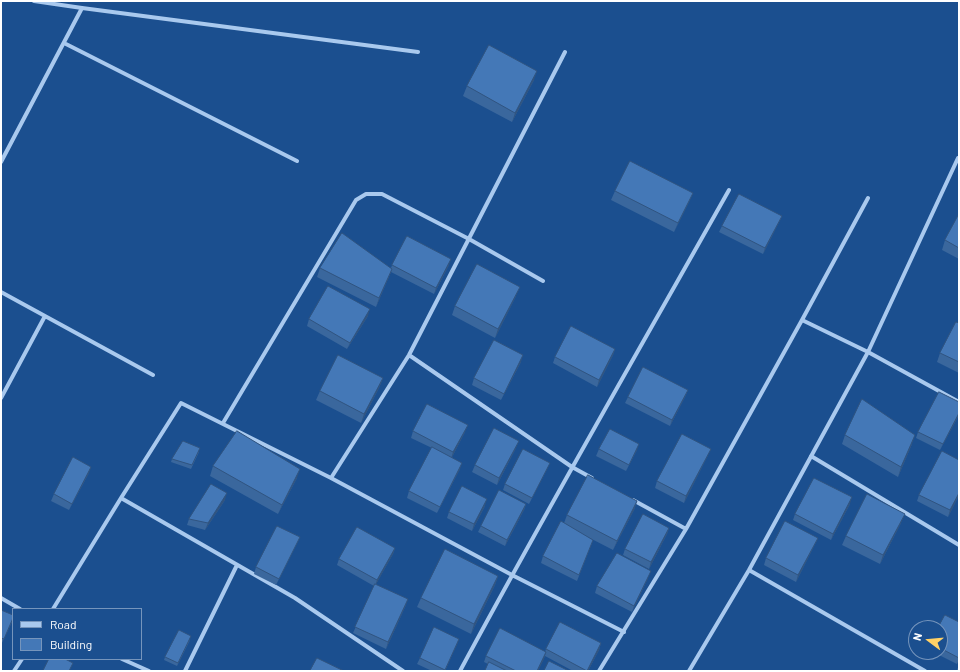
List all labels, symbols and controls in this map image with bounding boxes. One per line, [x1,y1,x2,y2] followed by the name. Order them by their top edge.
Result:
[12,608,142,660] legend
[50,617,77,631] text: Road
[908,620,948,660] north arrow
[910,632,924,642] text: N
[50,637,92,651] text: Building

